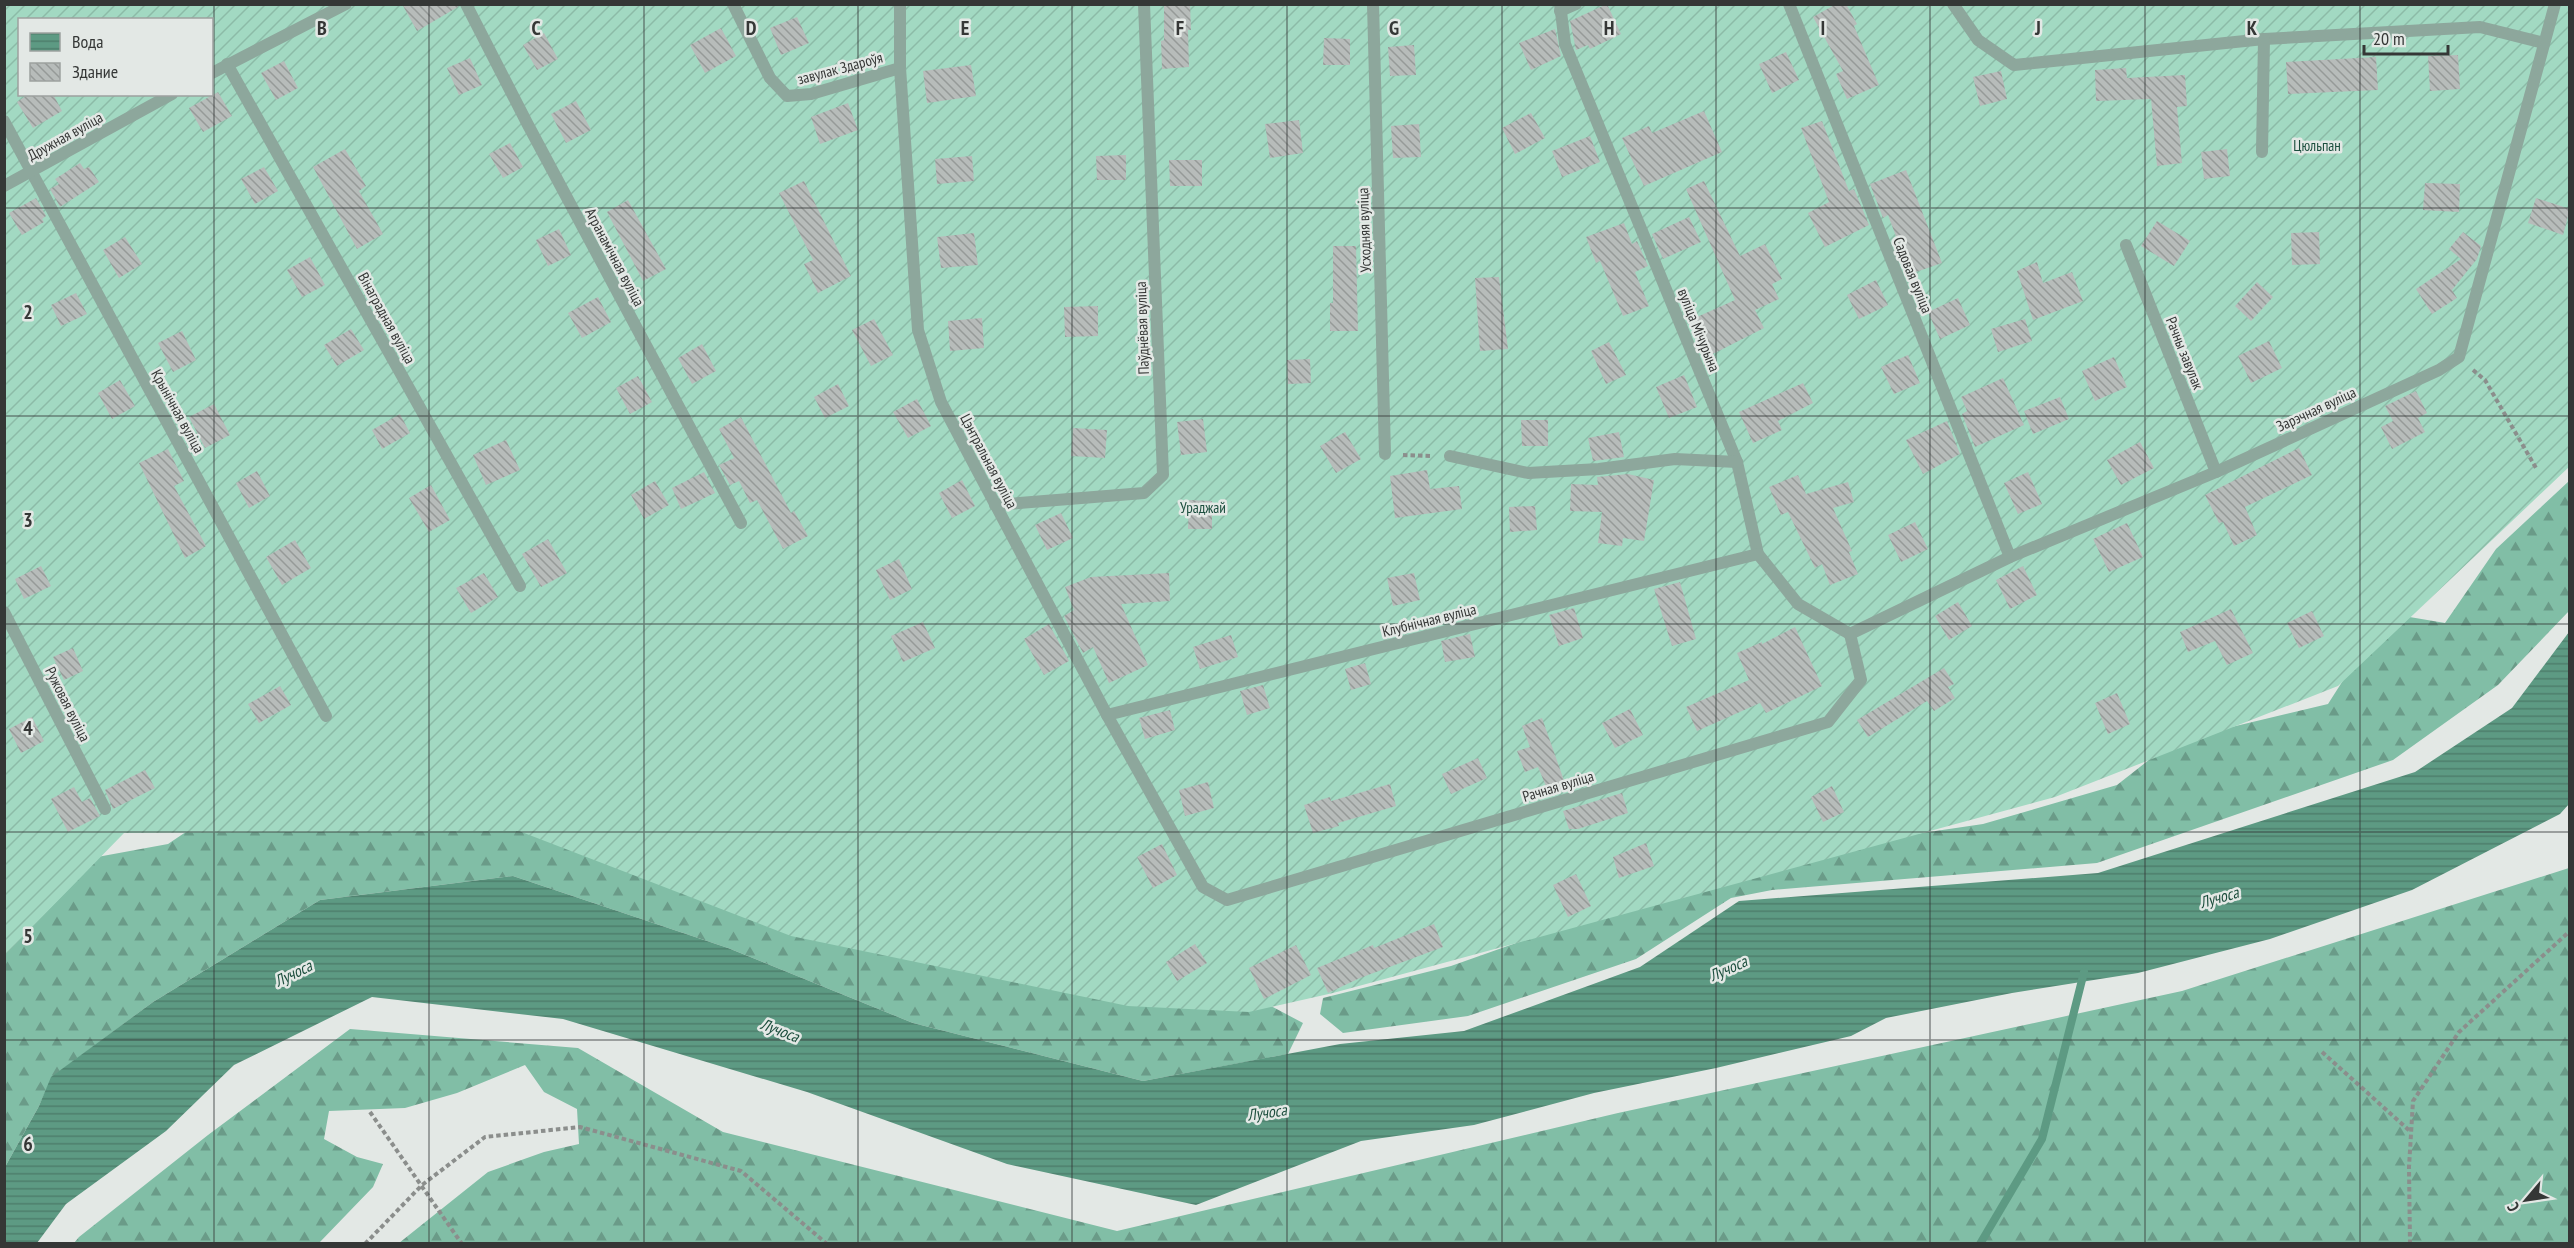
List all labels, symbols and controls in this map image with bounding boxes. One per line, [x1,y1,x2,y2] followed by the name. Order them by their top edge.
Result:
[317,15,327,41] text: B
[531,15,541,41] text: C
[746,15,757,41] text: D
[961,15,969,41] text: E
[1176,15,1184,41] text: F
[1389,15,1399,41] text: G
[1604,15,1614,41] text: H
[1821,15,1825,41] text: I
[2034,15,2041,41] text: J
[2247,15,2258,41] text: K
[18,18,213,96] legend
[2364,18,2448,56] scale bar
[2373,27,2405,50] text: 20 m
[72,30,103,53] text: Вода
[795,47,885,88] street label: завулак Здароўя
[72,60,118,83] text: Здание
[24,108,106,164] street label: Дружная вуліца
[2293,136,2341,155] park label: Цюльпан
[1353,187,1375,273] street label: Усходняя вуліца
[581,205,649,309] street label: Агранамічная вуліца
[1889,234,1937,316] street label: Садовая вуліца
[354,269,420,367] street label: Вінаградная вуліца
[1131,281,1153,375] street label: Паўднёвая вуліца
[1674,286,1724,374] street label: вуліца Мічурына
[23,299,33,325] text: 2
[2162,314,2208,392] street label: Рачны завулак
[147,366,209,456] street label: Крынічная вуліца
[2273,382,2359,436] street label: Зарэчная вуліца
[956,410,1022,512] street label: Цэнтральная вуліца
[1180,498,1226,517] park label: Ураджай
[23,507,33,533] text: 3
[1380,599,1478,641] street label: Клубнічная вуліца
[41,663,95,745] street label: Ружовая вуліца
[23,715,33,741] text: 4
[1520,766,1596,806] street label: Рачная вуліца
[2196,882,2242,912] water label: Лучоса
[23,923,33,949] text: 5
[1705,950,1752,986] water label: Лучоса
[270,955,317,991] water label: Лучоса
[757,1013,803,1047] water label: Лучоса
[1245,1099,1289,1125] water label: Лучоса
[23,1131,33,1157] text: 6
[2496,1170,2556,1230] north arrow
[2502,1199,2523,1215] text: С

